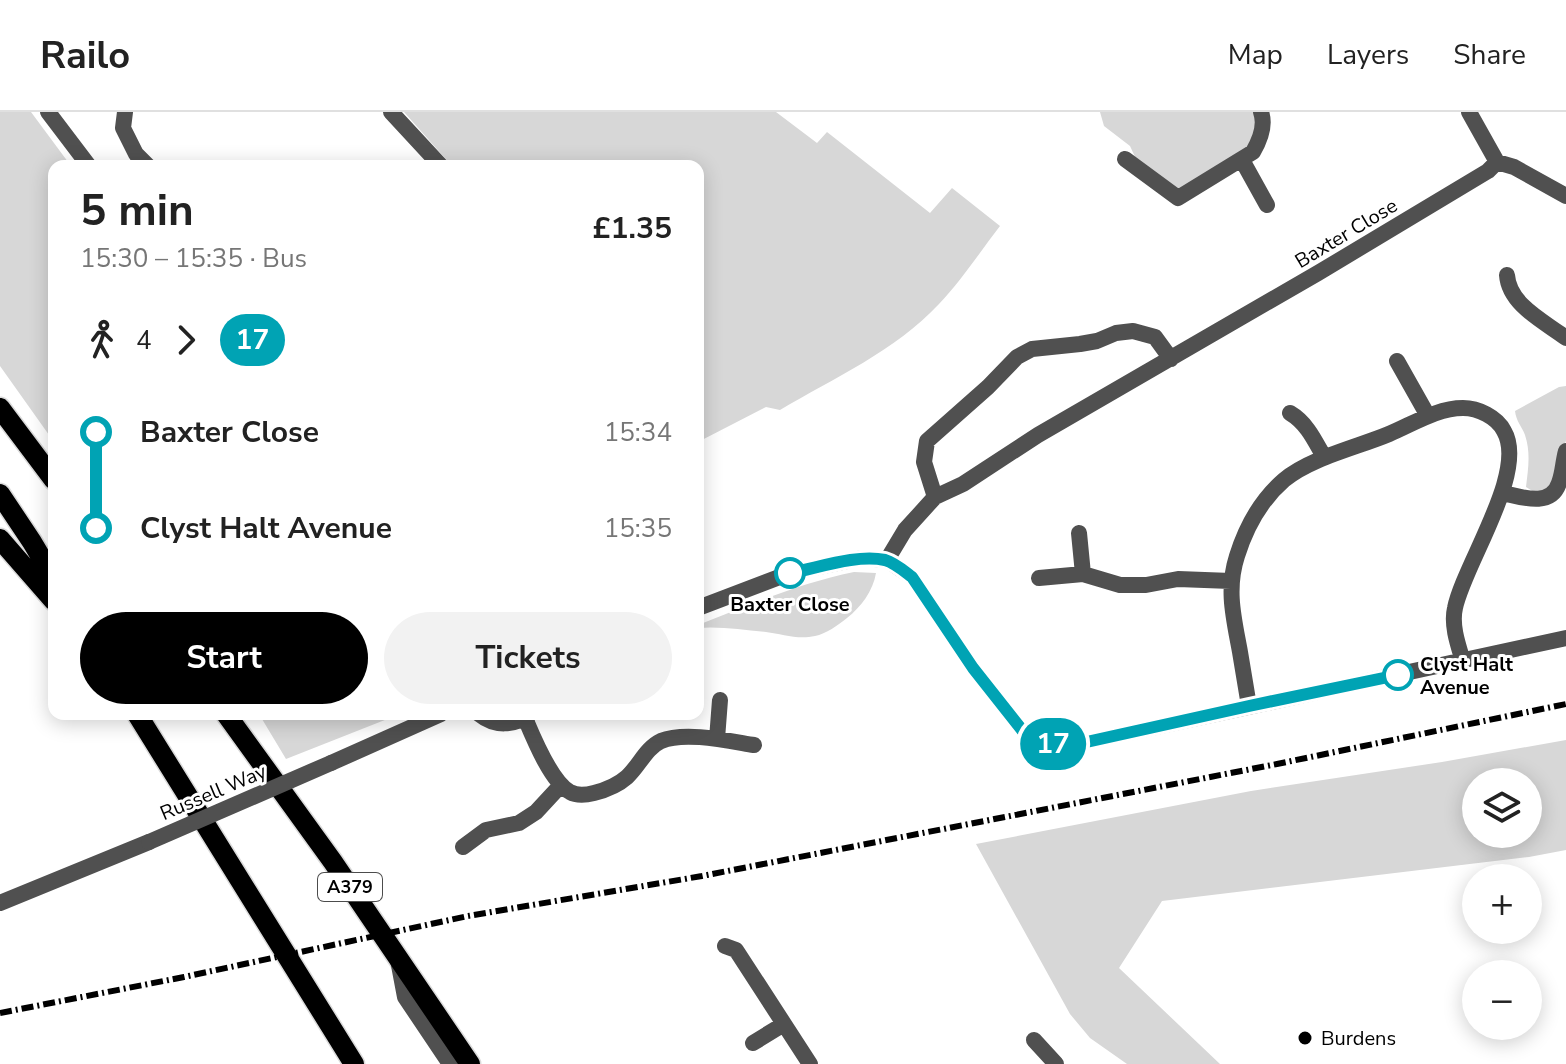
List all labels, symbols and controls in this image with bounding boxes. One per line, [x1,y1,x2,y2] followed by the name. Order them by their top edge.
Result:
[40,30,130,81] text: Railo
[1228,36,1283,74] text: Map
[1327,36,1409,74] text: Layers
[1453,36,1526,74] text: Share
[80,181,194,241] text: 5 min
[1290,192,1403,275] street label: Baxter Close
[593,208,672,249] text: £1.35
[80,241,307,276] text: 15:30 – 15:35 · Bus
[80,318,124,362] icon: walk
[164,318,208,362] icon: forward
[236,321,269,359] text: 17
[136,323,152,358] text: 4
[140,412,319,453] text: Baxter Close
[604,415,672,450] text: 15:34
[140,508,392,549] text: Clyst Halt Avenue
[604,511,672,546] text: 15:35
[775,558,805,588] marker: Baxter Close
[730,591,850,618] place label: Baxter Close
[80,612,368,704] button: Start
[384,612,672,704] button: Tickets
[1420,651,1513,701] place label: Clyst Halt Avenue
[1383,660,1413,690] marker: Clyst Halt Avenue
[1017,718,1089,770] line badge: 17
[1036,725,1070,763] text: 17
[156,758,271,827] street label: Russell Way
[1462,768,1542,1040] map controls
[1462,768,1542,848] button: layers
[1462,864,1542,944] button: +
[318,873,382,901] road number: A379
[1462,960,1542,1040] button: −
[1321,1025,1396,1052] place label: Burdens
[1296,1029,1314,1047] marker: Burdens

